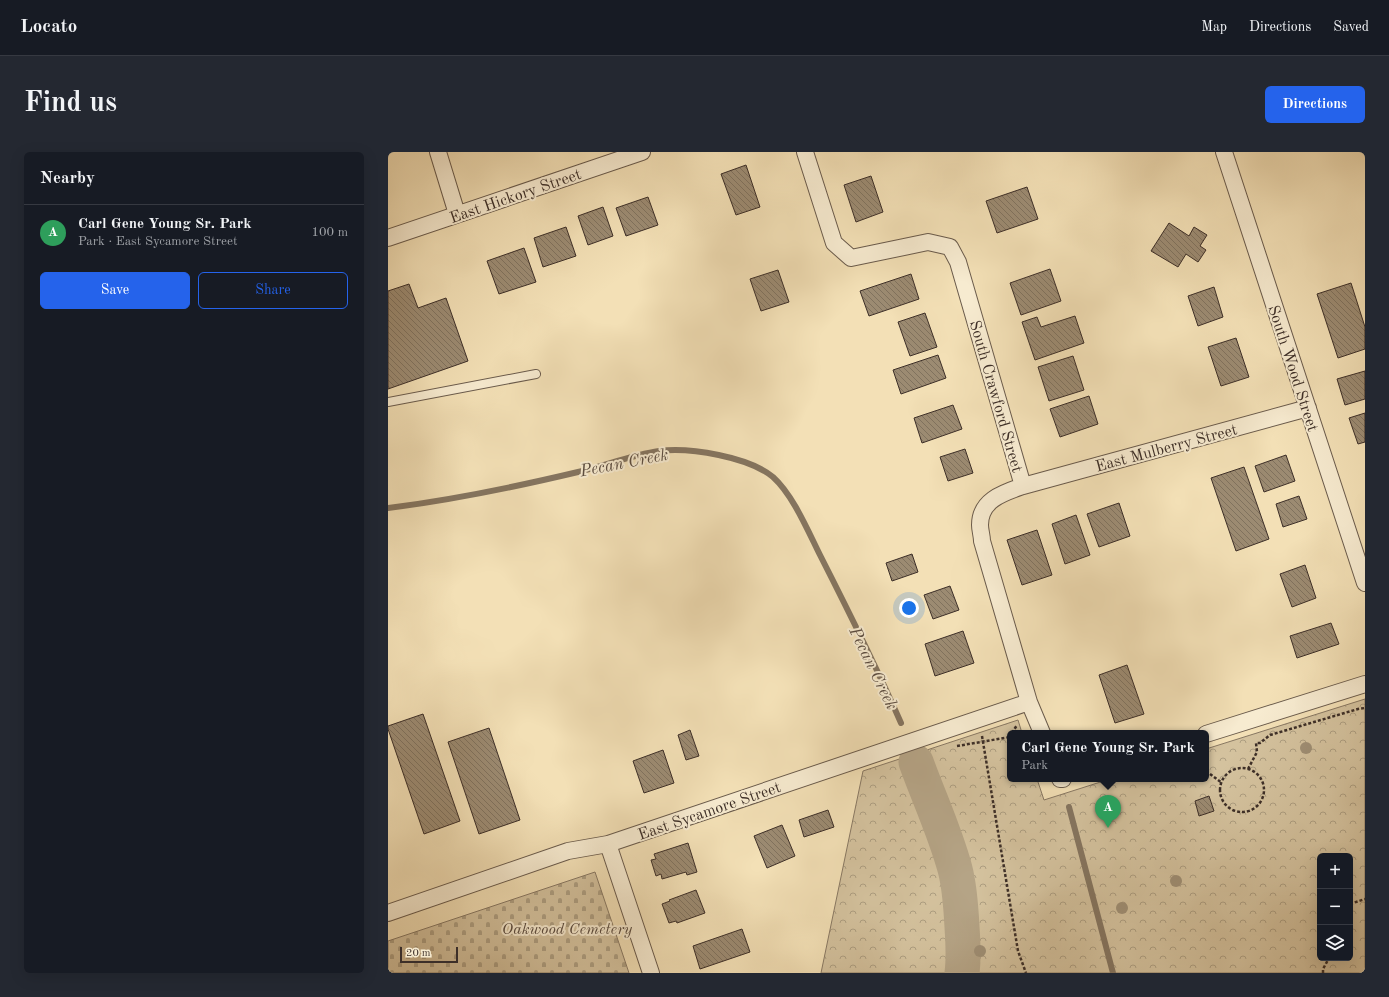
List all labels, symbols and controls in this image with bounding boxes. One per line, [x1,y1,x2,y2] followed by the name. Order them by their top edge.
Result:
[20,18,77,37] text: Locato
[1201,20,1227,34] text: Map
[1249,20,1311,34] text: Directions
[1333,20,1369,34] text: Saved
[1265,86,1365,123] button: Directions
[24,90,117,118] text: Find us
[448,167,584,227] street label: East Hickory Street
[40,170,95,187] text: Nearby
[78,217,252,232] text: Carl Gene Young Sr. Park
[48,226,58,239] text: A
[311,226,348,239] text: 100 m
[78,235,238,248] text: Park · East Sycamore Street
[40,272,190,309] button: Save
[198,272,348,309] button: Share
[1264,303,1320,434] street label: South Wood Street
[966,319,1025,475] street label: South Crawford Street
[1094,422,1240,476] street label: East Mulberry Street
[578,447,670,481] water label: Pecan Creek
[899,598,919,618] your location
[845,624,900,713] water label: Pecan Creek
[1007,730,1209,782] popup
[1021,741,1195,756] text: Carl Gene Young Sr. Park
[1021,759,1048,772] text: Park
[636,780,784,844] street label: East Sycamore Street
[1095,795,1121,828] pin: A
[1317,853,1353,961] map controls
[1317,853,1353,889] button: +
[1317,889,1353,925] button: −
[502,922,633,938] park label: Oakwood Cemetery
[1317,925,1353,961] button: layers
[400,945,458,964] scale bar
[406,948,431,959] text: 20 m

